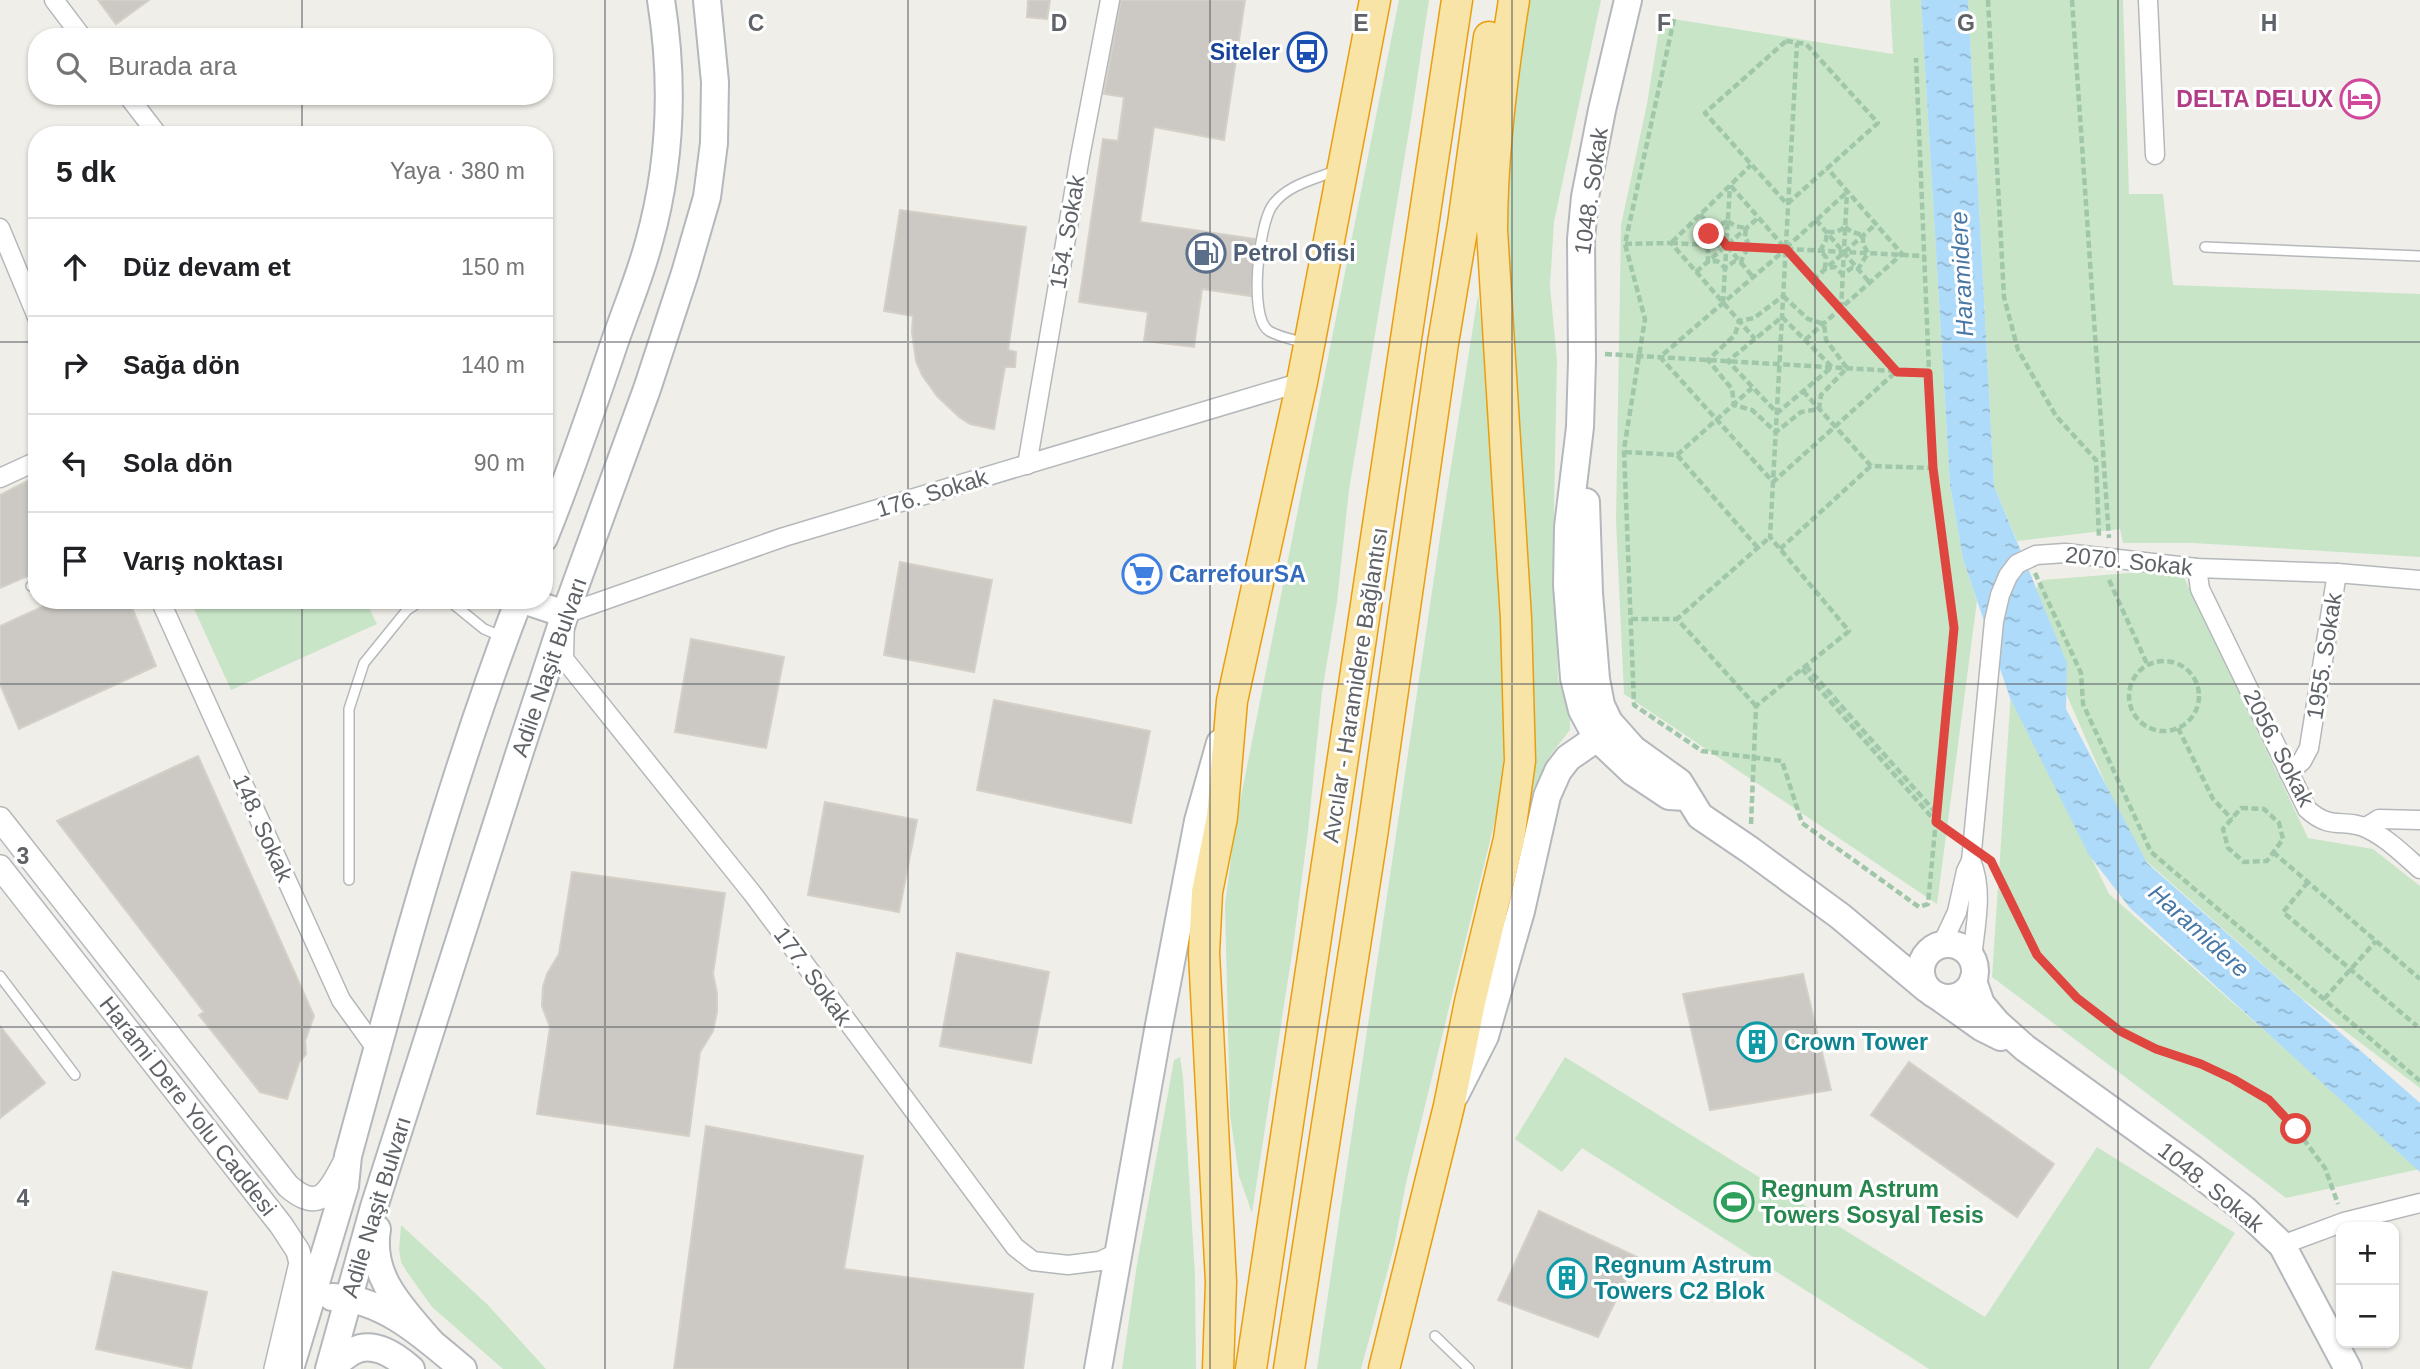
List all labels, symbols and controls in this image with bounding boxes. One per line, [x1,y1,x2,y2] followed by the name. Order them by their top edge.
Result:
[748,10,764,36] text: C
[1051,10,1067,36] text: D
[1353,10,1369,36] text: E
[1657,10,1671,36] text: F
[1957,10,1975,36] text: G
[2261,10,2277,36] text: H
[28,28,553,105] search box
[1286,31,1328,73] bus stop icon: Siteler
[1210,39,1280,65] place label: Siteler
[52,48,90,86] icon: search
[108,51,237,81] text: Burada ara
[2339,78,2381,120] hotel icon: DELTA DELUX
[2176,86,2334,112] place label: DELTA DELUX
[1569,125,1613,256] street label: 1048. Sokak
[56,155,116,188] text: 5 dk
[390,158,525,184] text: Yaya · 380 m
[1044,173,1090,291] street label: 154. Sokak
[1945,211,1978,337] water label: Haramidere
[1693,218,1724,249] route end
[1185,232,1227,274] fuel station icon: Petrol Ofisi
[1233,240,1356,266] place label: Petrol Ofisi
[56,248,94,286] icon: ahead
[123,252,291,282] text: Düz devam et
[461,254,525,280] text: 150 m
[56,346,94,384] icon: right
[123,350,240,380] text: Sağa dön
[461,352,525,378] text: 140 m
[56,444,94,482] icon: left
[123,448,233,478] text: Sola dön
[474,450,525,476] text: 90 m
[873,464,991,522] street label: 176. Sokak
[1317,525,1393,845] street label: Avcılar - Haramidere Bağlantısı
[2064,541,2194,581] street label: 2070. Sokak
[56,542,94,580] icon: arrive
[123,546,283,576] text: Varış noktası
[1121,553,1163,595] supermarket icon: CarrefourSA
[1169,561,1306,587] place label: CarrefourSA
[506,574,592,760] street label: Adile Naşit Bulvarı
[2301,590,2347,721] street label: 1955. Sokak
[2238,685,2320,811] street label: 2056. Sokak
[228,770,298,886] street label: 148. Sokak
[17,843,29,869] text: 3
[2144,879,2255,983] water label: Haramidere
[769,922,858,1031] street label: 177. Sokak
[94,991,282,1221] street label: Harami Dere Yolu Caddesi
[1736,1021,1778,1063] building icon: Crown Tower
[1784,1029,1928,1055] place label: Crown Tower
[336,1113,416,1301] street label: Adile Naşit Bulvarı
[2280,1113,2311,1144] route start
[2153,1137,2269,1238] street label: 1048. Sokak
[1761,1176,1984,1228] place label: Regnum Astrum Towers Sosyal Tesis
[1713,1181,1755,1223] sports icon: Regnum Astrum Towers Sosyal Tesis
[17,1185,30,1211] text: 4
[2336,1222,2399,1348] map controls
[2336,1222,2399,1285] button: +
[1594,1252,1772,1304] place label: Regnum Astrum Towers C2 Blok
[1546,1257,1588,1299] building icon: Regnum Astrum Towers C2 Blok
[2336,1285,2399,1348] button: −

